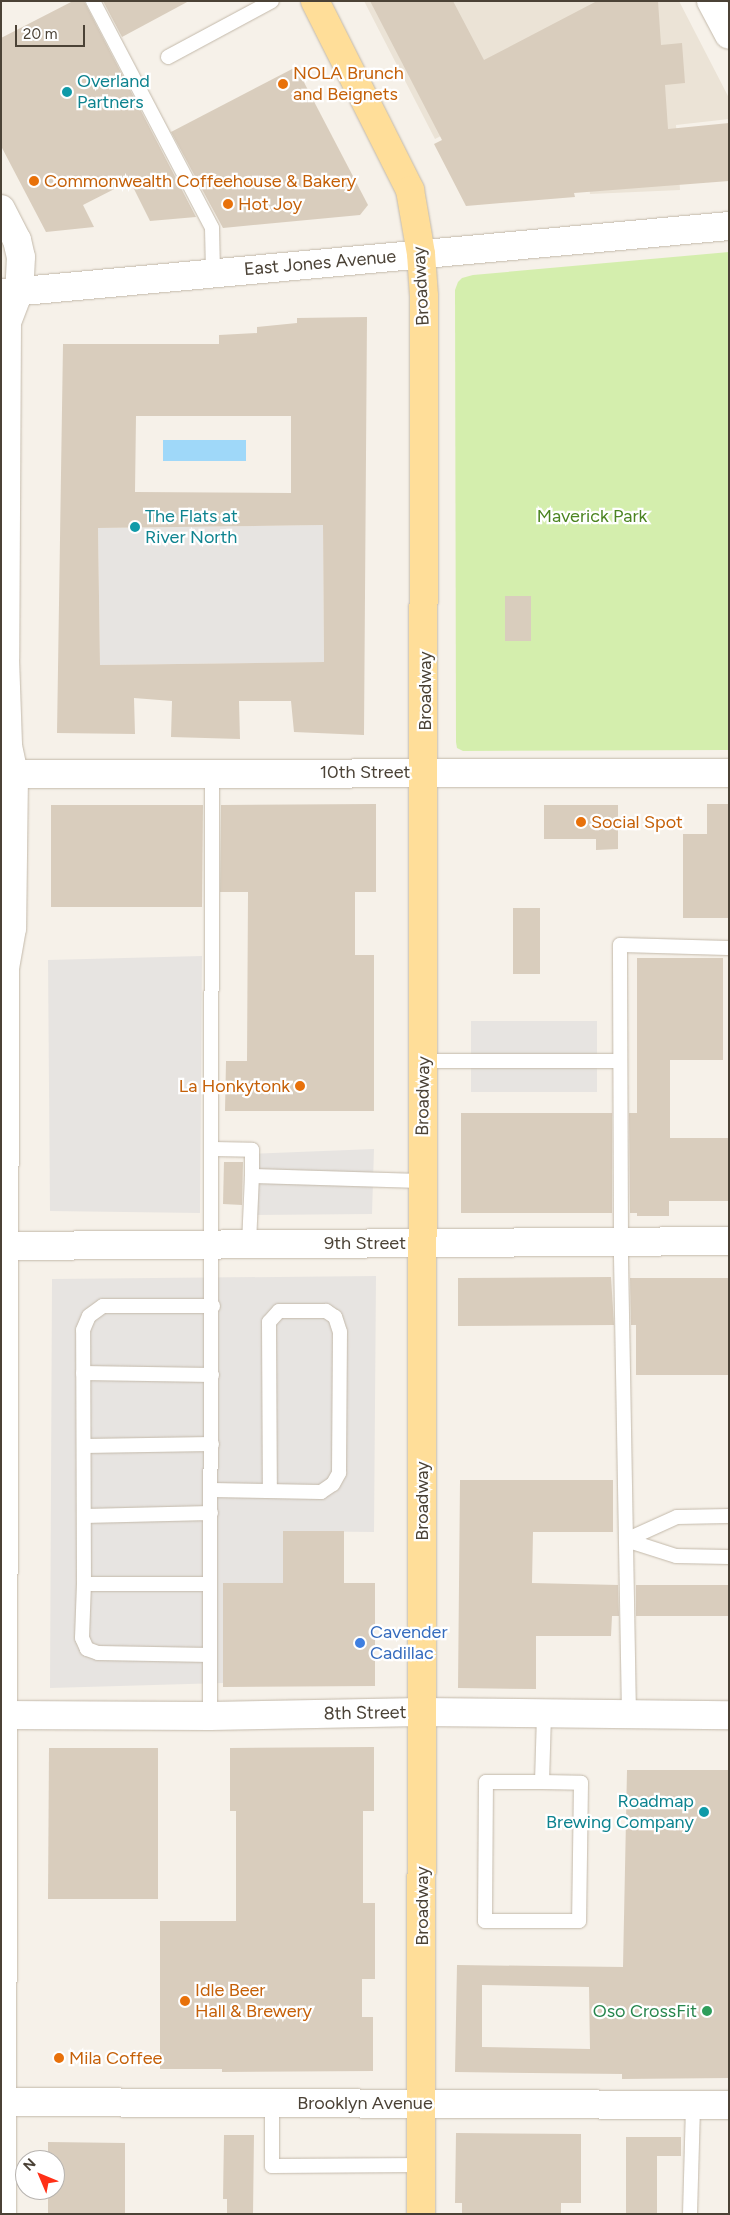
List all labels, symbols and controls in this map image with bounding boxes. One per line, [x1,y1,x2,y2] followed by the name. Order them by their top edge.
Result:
[18,15,88,47] scale bar
[23,25,57,43] text: 20 m
[293,63,404,106] place label: NOLA Brunch and Beignets
[77,71,150,114] place label: Overland Partners
[277,78,289,90] marker: NOLA Brunch and Beignets
[61,86,73,98] marker: Overland Partners
[44,170,356,192] place label: Commonwealth Coffeehouse & Bakery
[28,175,40,187] marker: Commonwealth Coffeehouse & Bakery
[238,193,302,215] place label: Hot Joy
[222,198,234,210] marker: Hot Joy
[243,246,397,280] street label: East Jones Avenue
[408,246,434,326] street label: Broadway
[537,505,647,527] park label: Maverick Park
[145,506,238,548] place label: The Flats at River North
[129,521,141,533] marker: The Flats at River North
[414,651,436,731] street label: Broadway
[320,761,410,783] street label: 10th Street
[591,811,683,833] place label: Social Spot
[575,816,587,828] marker: Social Spot
[412,1056,434,1136] street label: Broadway
[179,1075,290,1097] place label: La Honkytonk
[294,1080,306,1092] marker: La Honkytonk
[324,1232,406,1254] street label: 9th Street
[411,1461,433,1541] street label: Broadway
[370,1622,448,1665] place label: Cavender Cadillac
[354,1637,366,1649] marker: Cavender Cadillac
[323,1701,407,1725] street label: 8th Street
[546,1791,694,1834] place label: Roadmap Brewing Company
[698,1806,710,1818] marker: Roadmap Brewing Company
[411,1866,433,1946] street label: Broadway
[195,1980,312,2022] place label: Idle Beer Hall & Brewery
[179,1995,191,2007] marker: Idle Beer Hall & Brewery
[593,2000,697,2022] place label: Oso CrossFit
[701,2005,713,2017] marker: Oso CrossFit
[69,2047,162,2069] place label: Mila Coffee
[53,2052,65,2064] marker: Mila Coffee
[297,2092,433,2114] street label: Brooklyn Avenue
[15,2150,65,2200] north arrow
[20,2155,40,2175] text: N

